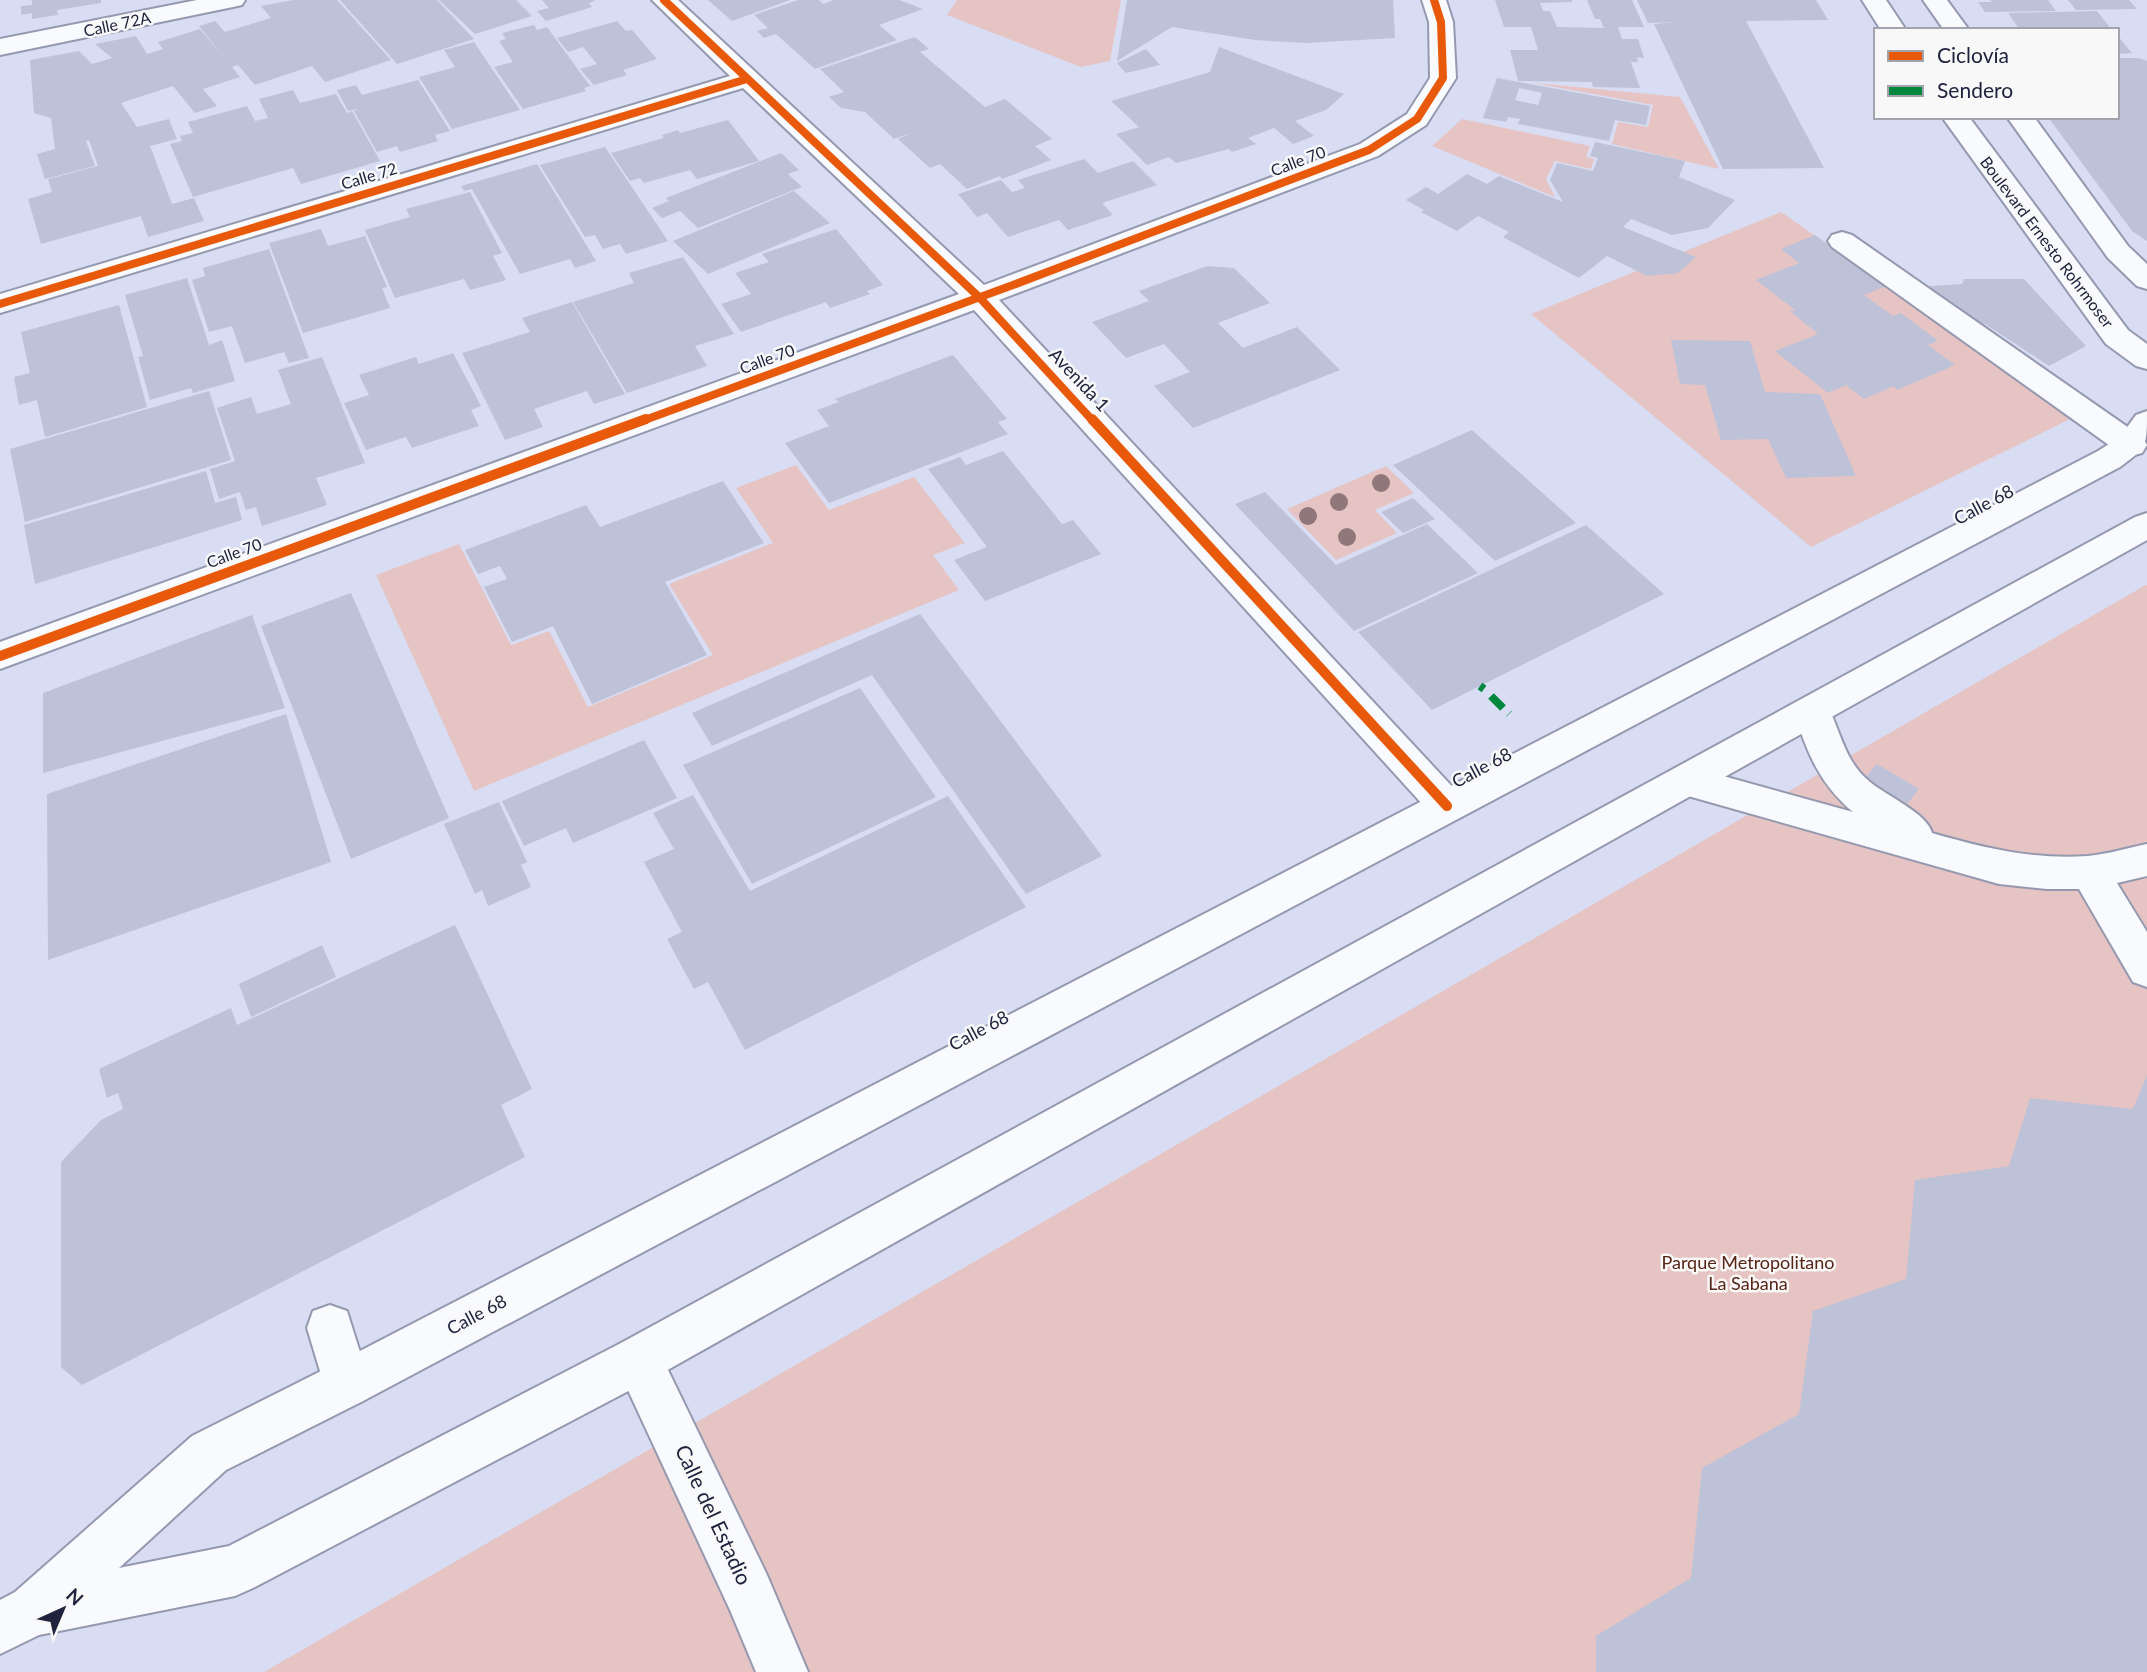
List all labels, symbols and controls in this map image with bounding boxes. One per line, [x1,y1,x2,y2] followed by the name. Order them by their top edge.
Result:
[82,7,152,40] street label: Calle 72A
[1874,28,2119,119] legend
[1937,42,2009,67] text: Ciclovía
[1937,77,2013,102] text: Sendero
[1268,141,1328,180] street label: Calle 70
[1977,152,2118,331] street label: Boulevard Ernesto Rohrmoser
[339,158,399,193] street label: Calle 72
[737,340,797,377] street label: Calle 70
[1045,343,1115,416] street label: Avenida 1
[1950,479,2017,529] street label: Calle 68
[204,534,264,571] street label: Calle 70
[1448,742,1515,792] street label: Calle 68
[945,1005,1012,1055] street label: Calle 68
[1661,1251,1835,1294] park label: Parque Metropolitano La Sabana
[443,1289,510,1339] street label: Calle 68
[671,1440,758,1588] street label: Calle del Estadio
[28,1574,98,1644] north arrow
[62,1583,88,1610] text: N

